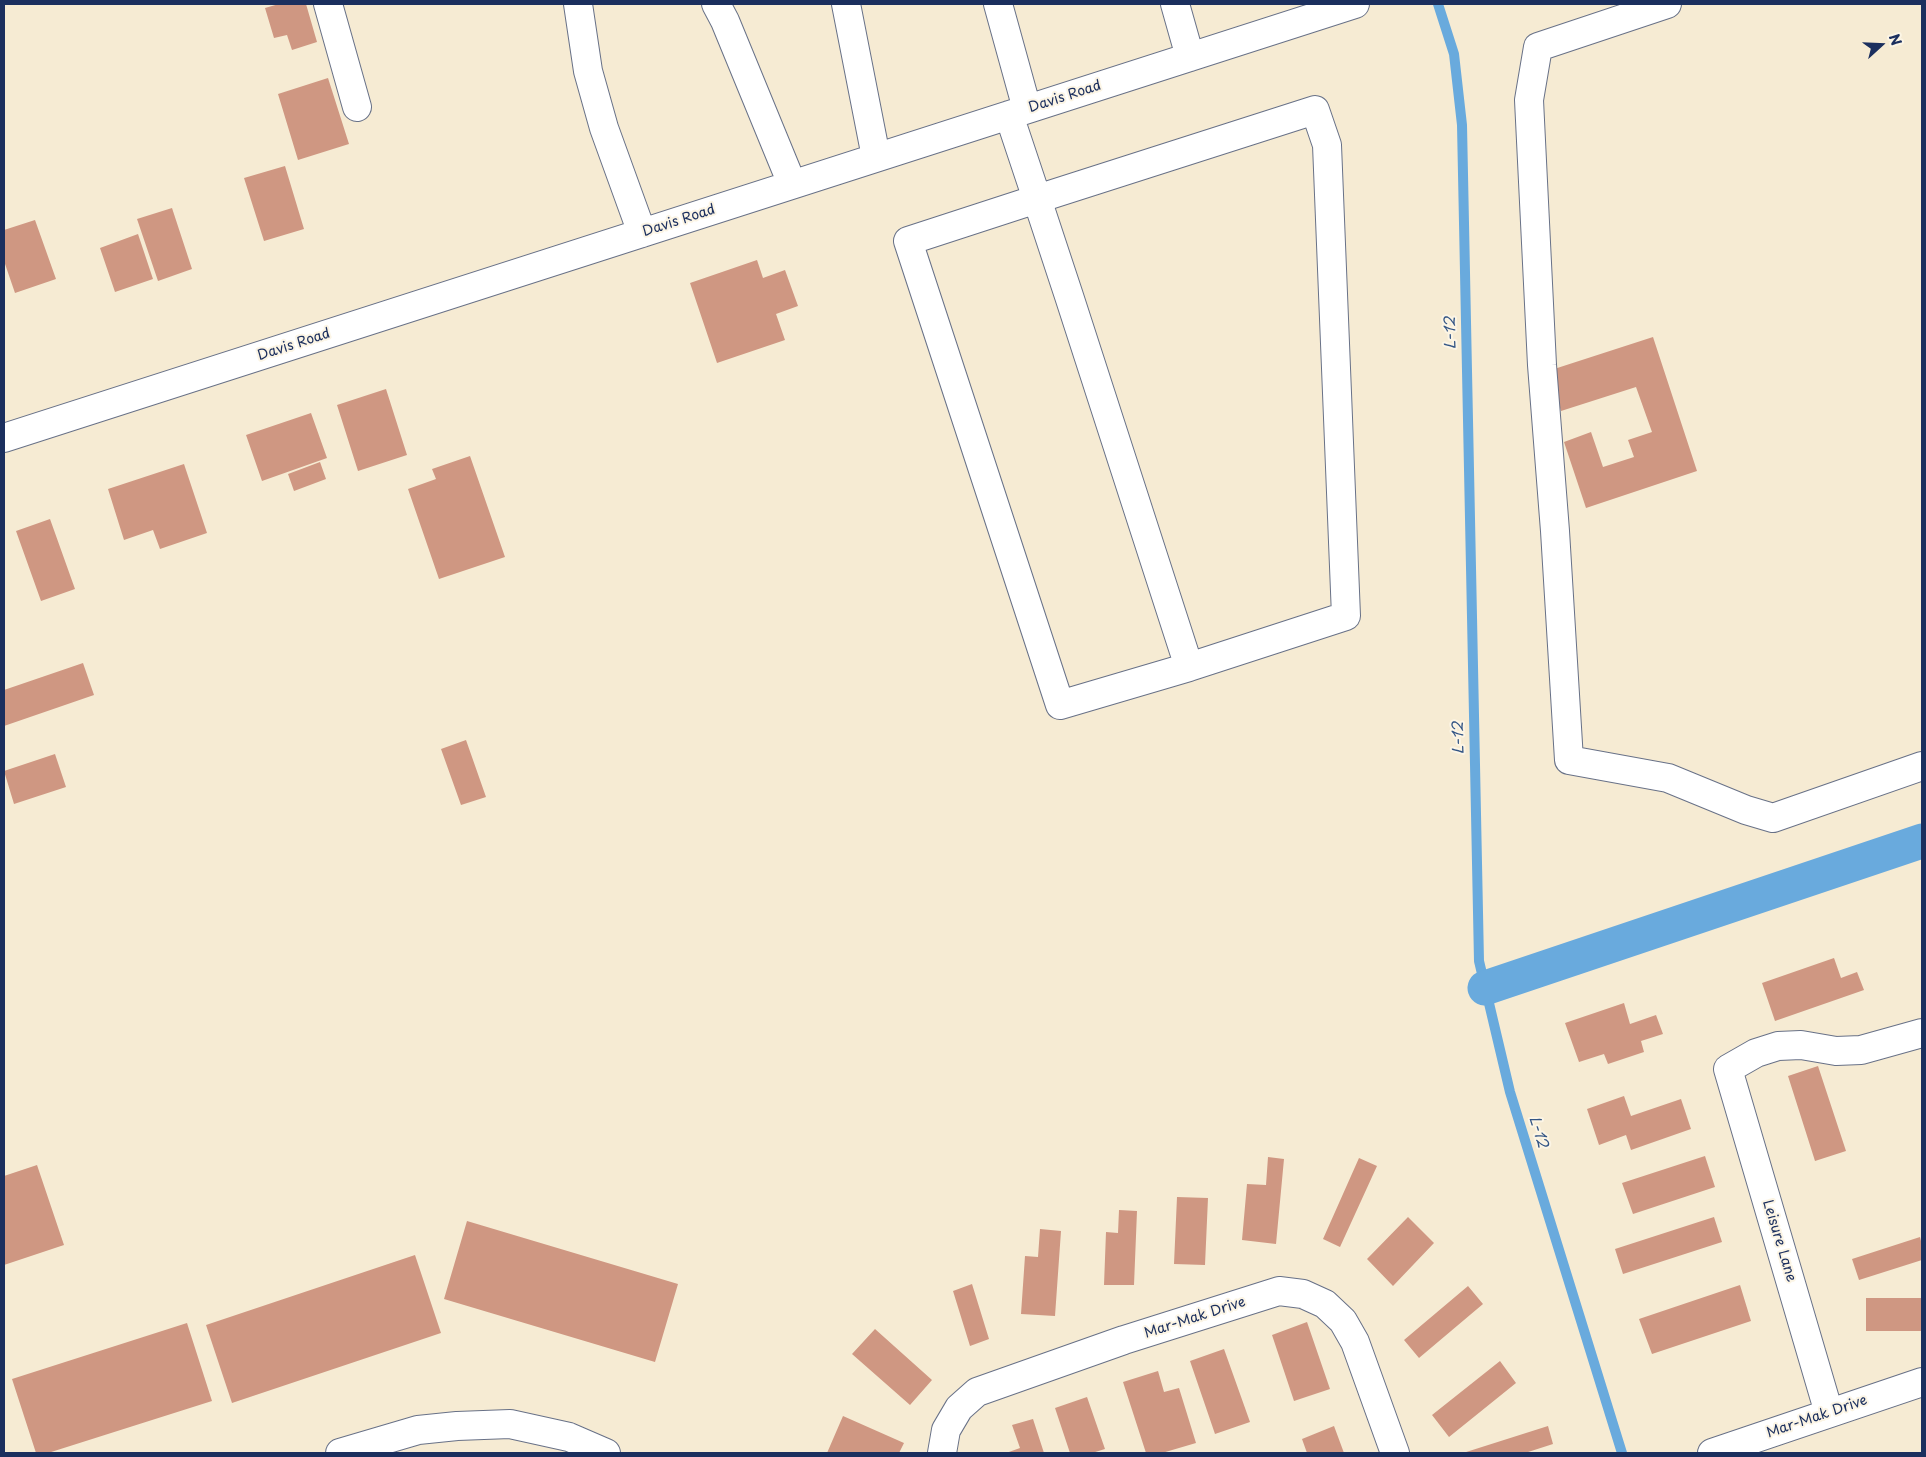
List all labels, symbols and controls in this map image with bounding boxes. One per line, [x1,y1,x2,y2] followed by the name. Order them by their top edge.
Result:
[1856,20,1906,70] north arrow
[1884,31,1907,49] text: N
[1027,77,1103,117] street label: Davis Road
[641,201,717,241] street label: Davis Road
[1442,317,1460,349] water label: L-12
[256,325,332,365] street label: Davis Road
[1450,722,1468,754] water label: L-12
[1525,1114,1551,1150] water label: L-12
[1759,1198,1799,1284] street label: Leisure Lane
[1142,1294,1248,1342] street label: Mar-Mak Drive
[1764,1392,1870,1442] street label: Mar-Mak Drive

